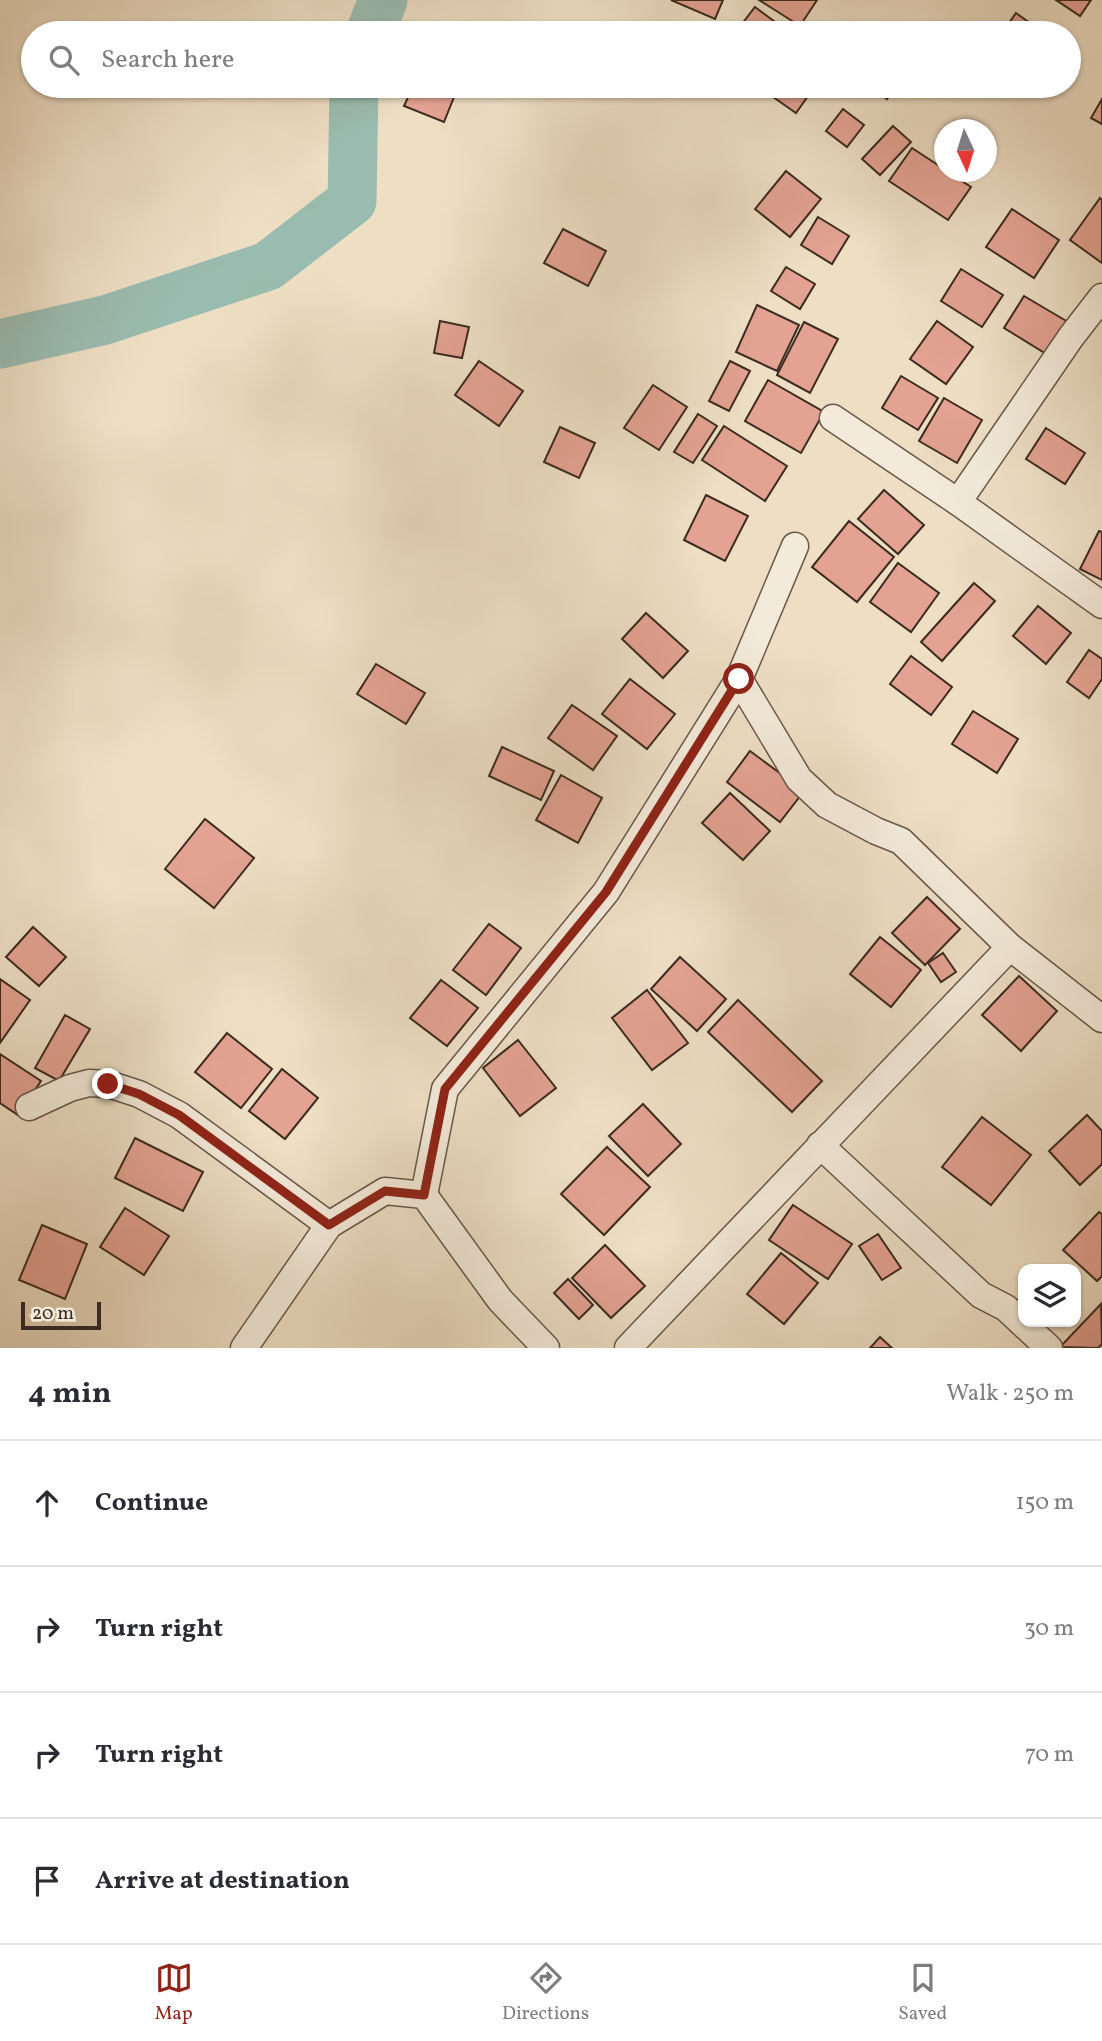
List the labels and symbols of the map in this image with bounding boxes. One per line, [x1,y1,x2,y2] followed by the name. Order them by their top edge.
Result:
[934,119,997,182] north arrow
[723,663,754,694] route start
[92,1068,123,1099] route end
[21,1299,102,1331] scale bar

